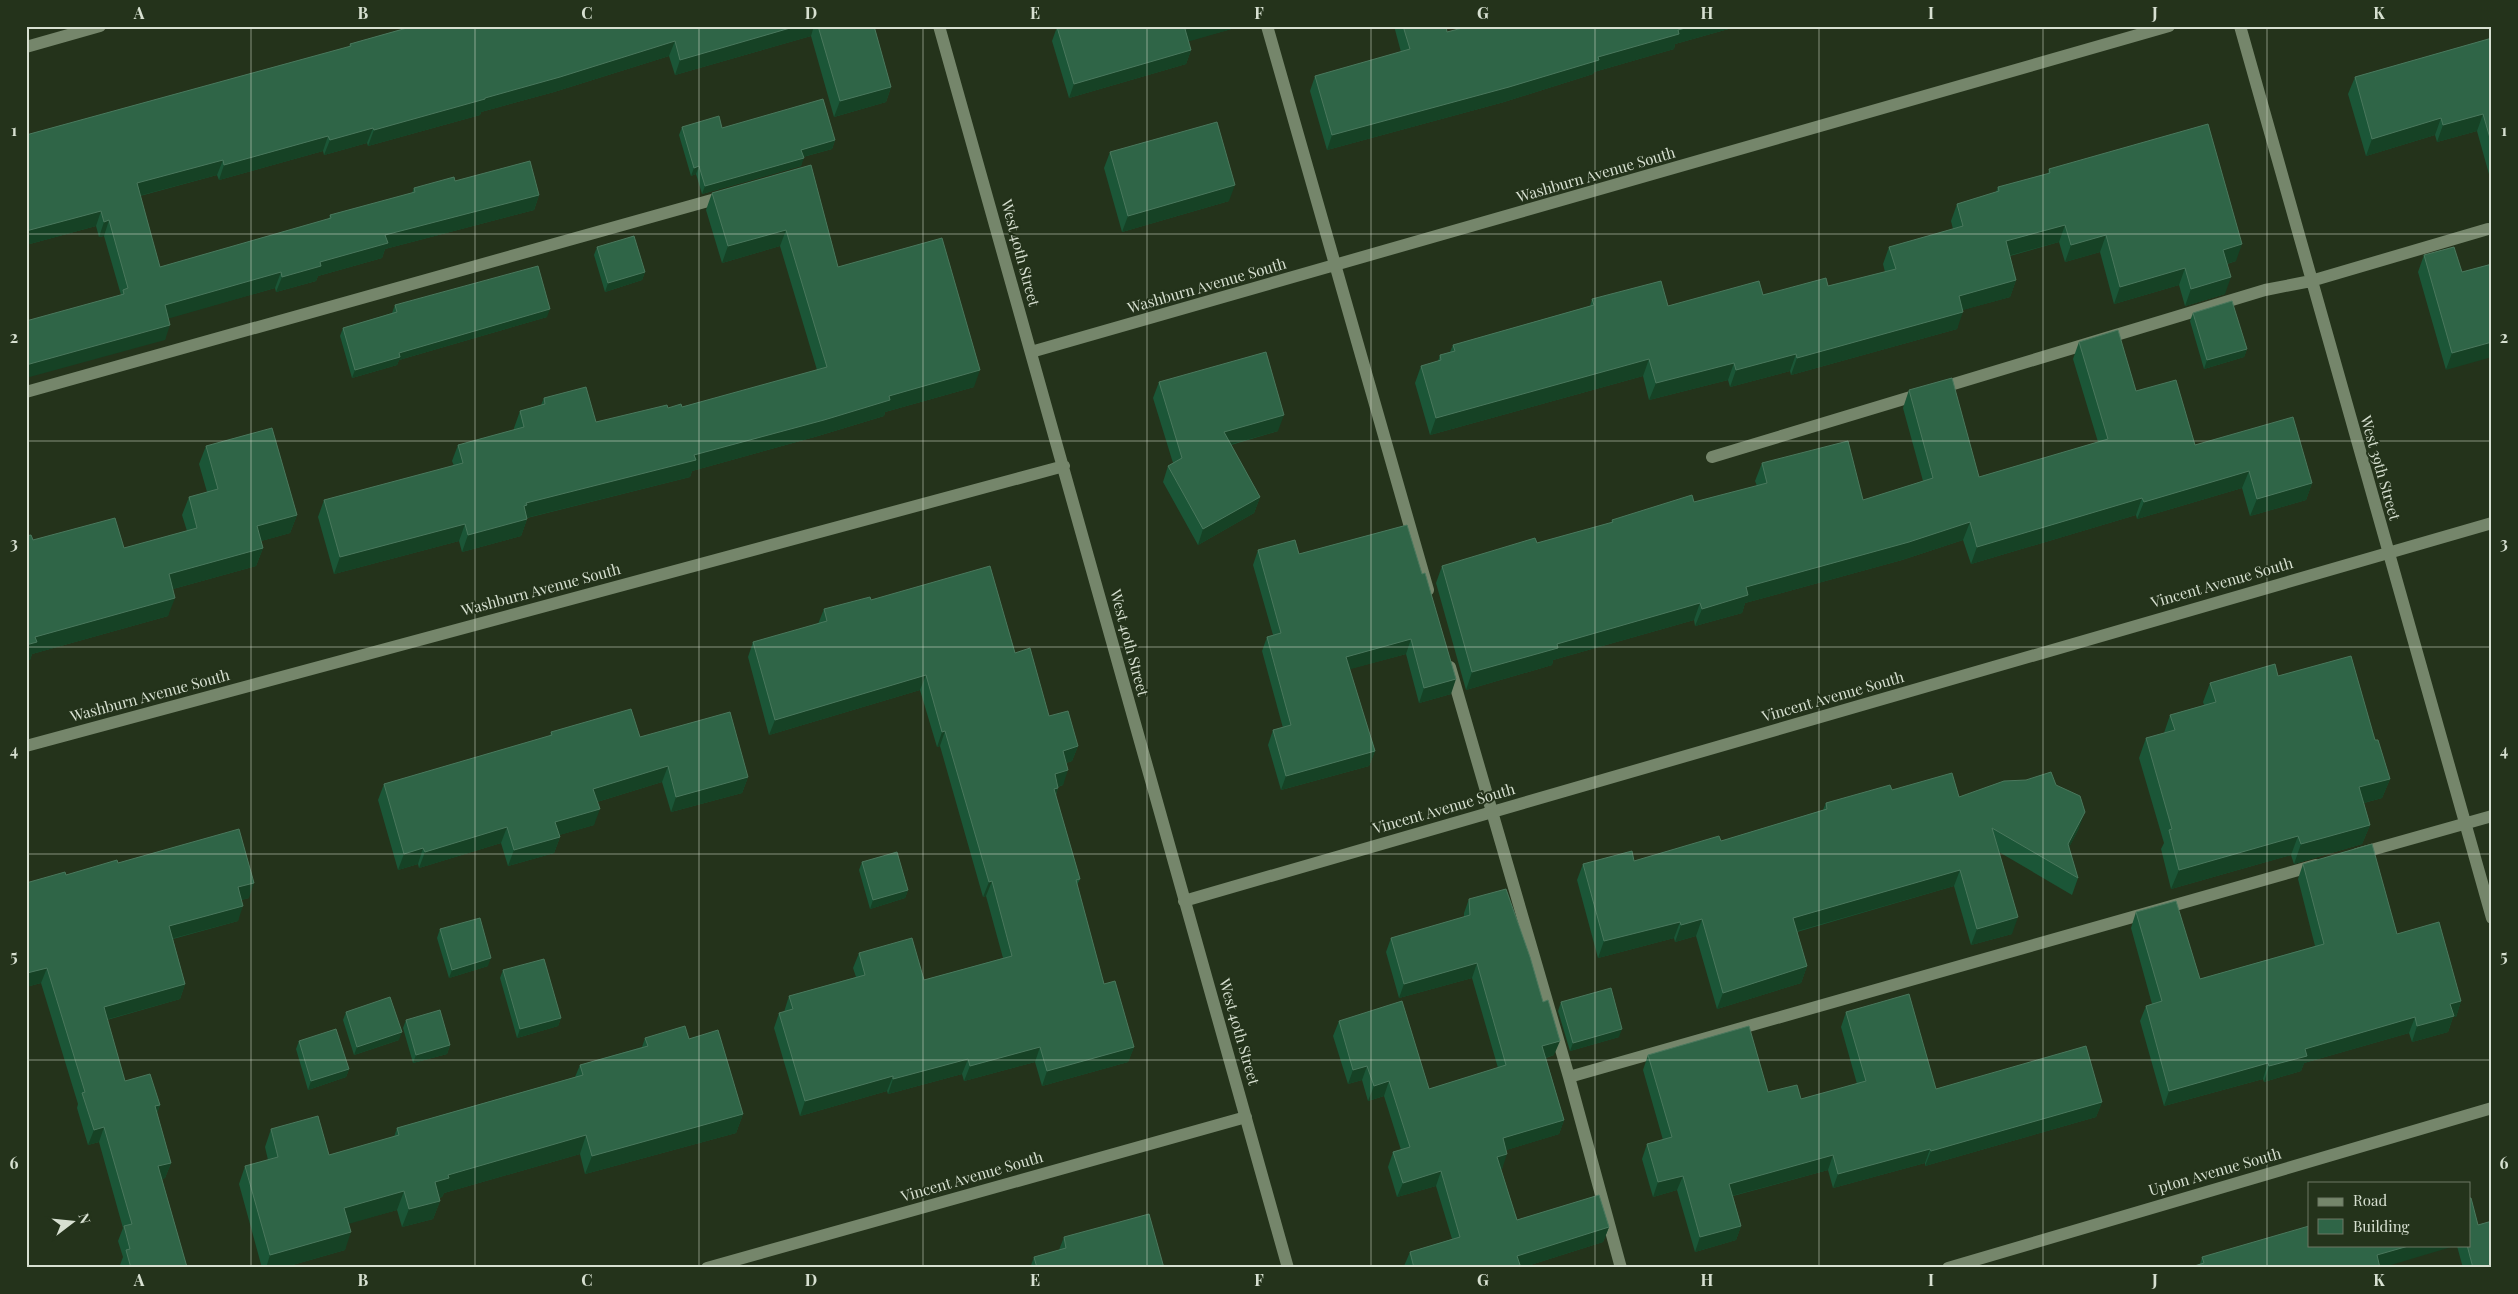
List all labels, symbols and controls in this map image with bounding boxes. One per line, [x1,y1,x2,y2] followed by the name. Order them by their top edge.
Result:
[133,2,145,23] text: A
[358,2,369,23] text: B
[581,2,593,23] text: C
[805,2,817,23] text: D
[1030,2,1040,23] text: E
[1254,2,1264,23] text: F
[1477,2,1489,23] text: G
[1701,2,1714,23] text: H
[1928,2,1934,23] text: I
[2151,2,2158,23] text: J
[2373,2,2385,23] text: K
[11,119,17,140] text: 1
[2501,119,2507,140] text: 1
[1513,142,1678,207] street label: Washburn Avenue South
[997,196,1045,309] street label: West 40th Street
[1124,253,1289,318] street label: Washburn Avenue South
[10,326,18,347] text: 2
[2500,326,2508,347] text: 2
[2356,412,2406,523] street label: West 39th Street
[10,532,18,553] text: 3
[2500,532,2508,553] text: 3
[2147,552,2295,612] street label: Vincent Avenue South
[458,558,623,620] street label: Washburn Avenue South
[1106,586,1154,699] street label: West 40th Street
[67,664,232,726] street label: Washburn Avenue South
[1758,666,1906,726] street label: Vincent Avenue South
[10,739,18,760] text: 4
[2500,739,2508,760] text: 4
[1369,778,1517,838] street label: Vincent Avenue South
[10,945,18,966] text: 5
[2500,945,2508,966] text: 5
[1215,975,1265,1088] street label: West 40th Street
[2146,1143,2283,1200] street label: Upton Avenue South
[897,1146,1045,1206] street label: Vincent Avenue South
[10,1152,19,1173] text: 6
[2500,1152,2509,1173] text: 6
[2308,1182,2470,1246] legend
[2353,1190,2387,1210] text: Road
[48,1196,98,1246] north arrow
[74,1211,96,1226] text: N
[2353,1216,2410,1236] text: Building
[133,1269,145,1290] text: A
[358,1269,369,1290] text: B
[581,1269,593,1290] text: C
[805,1269,817,1290] text: D
[1030,1269,1040,1290] text: E
[1254,1269,1264,1290] text: F
[1477,1269,1489,1290] text: G
[1701,1269,1714,1290] text: H
[1928,1269,1934,1290] text: I
[2151,1269,2158,1290] text: J
[2373,1269,2385,1290] text: K

